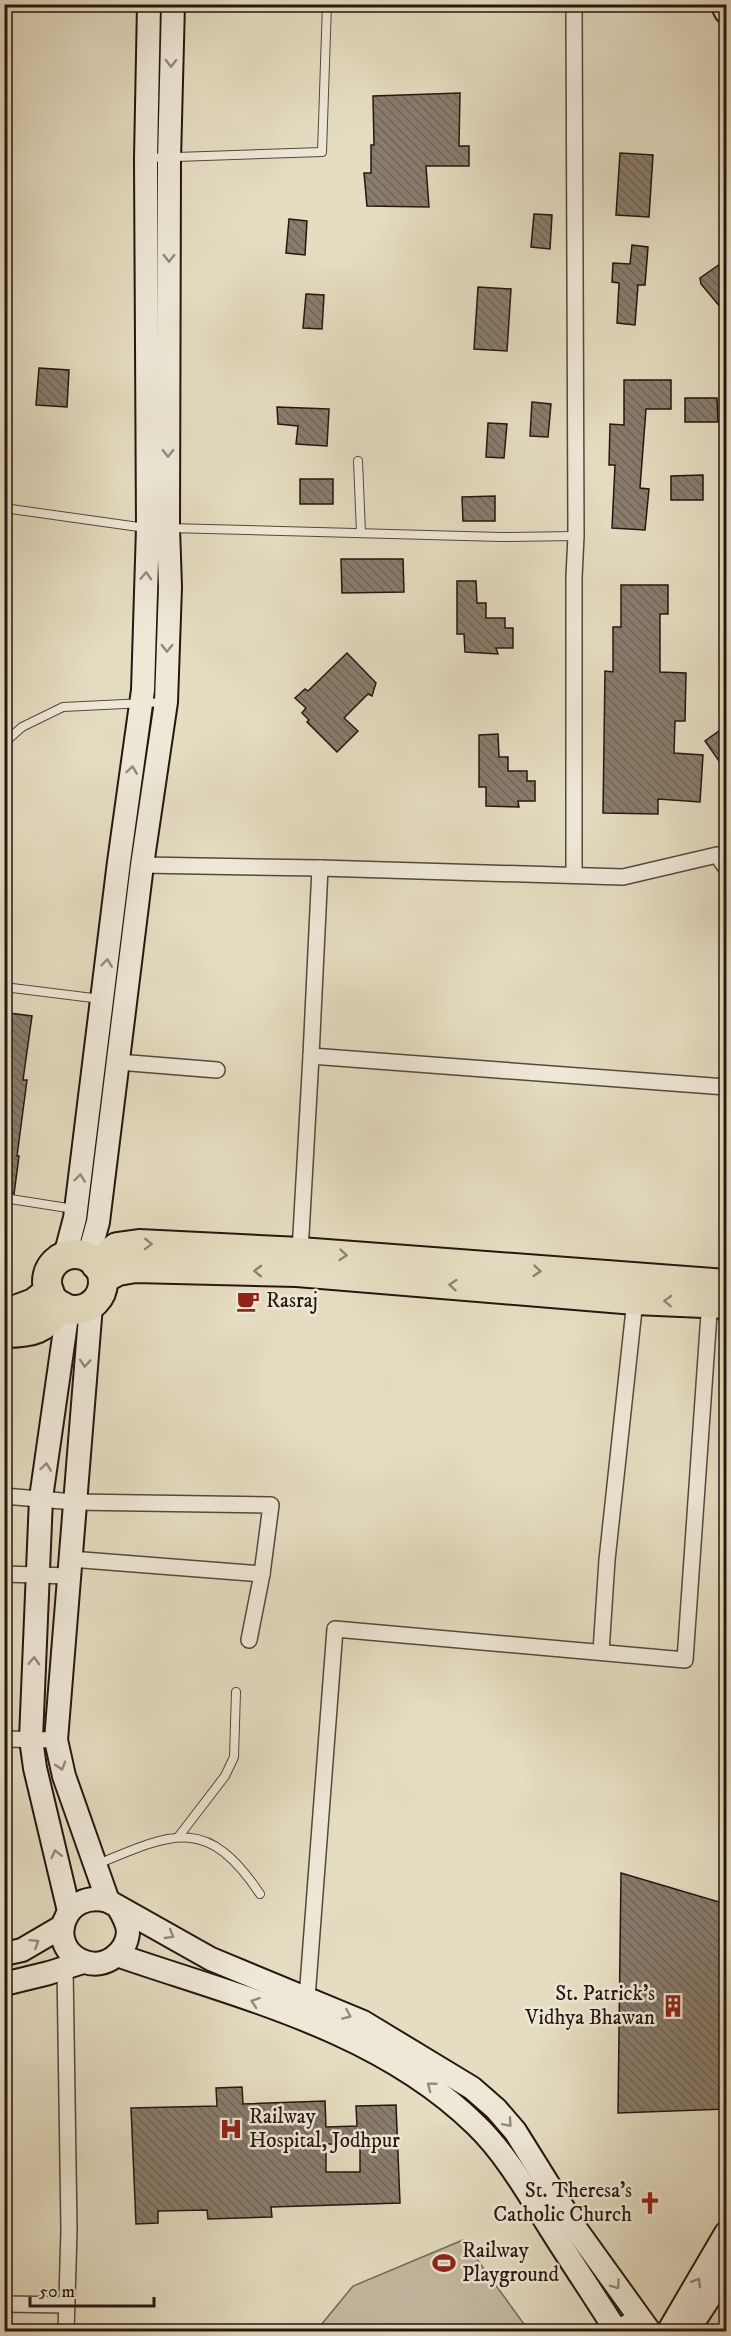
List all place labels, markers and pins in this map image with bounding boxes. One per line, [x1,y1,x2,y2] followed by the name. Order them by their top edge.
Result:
[235,1288,261,1314] cafe icon: Rasraj
[266,1288,318,1314] place label: Rasraj
[524,1981,655,2031] place label: St. Patrick's Vidhya Bhawan
[660,1993,686,2019] building icon: St. Patrick's Vidhya Bhawan
[249,2104,400,2154] place label: Railway Hospital, Jodhpur
[218,2116,244,2142] hospital icon: Railway Hospital, Jodhpur
[493,2178,632,2228] place label: St. Theresa's Catholic Church
[637,2190,663,2216] church icon: St. Theresa's Catholic Church
[462,2238,559,2288] place label: Railway Playground
[431,2250,457,2276] sports icon: Railway Playground

